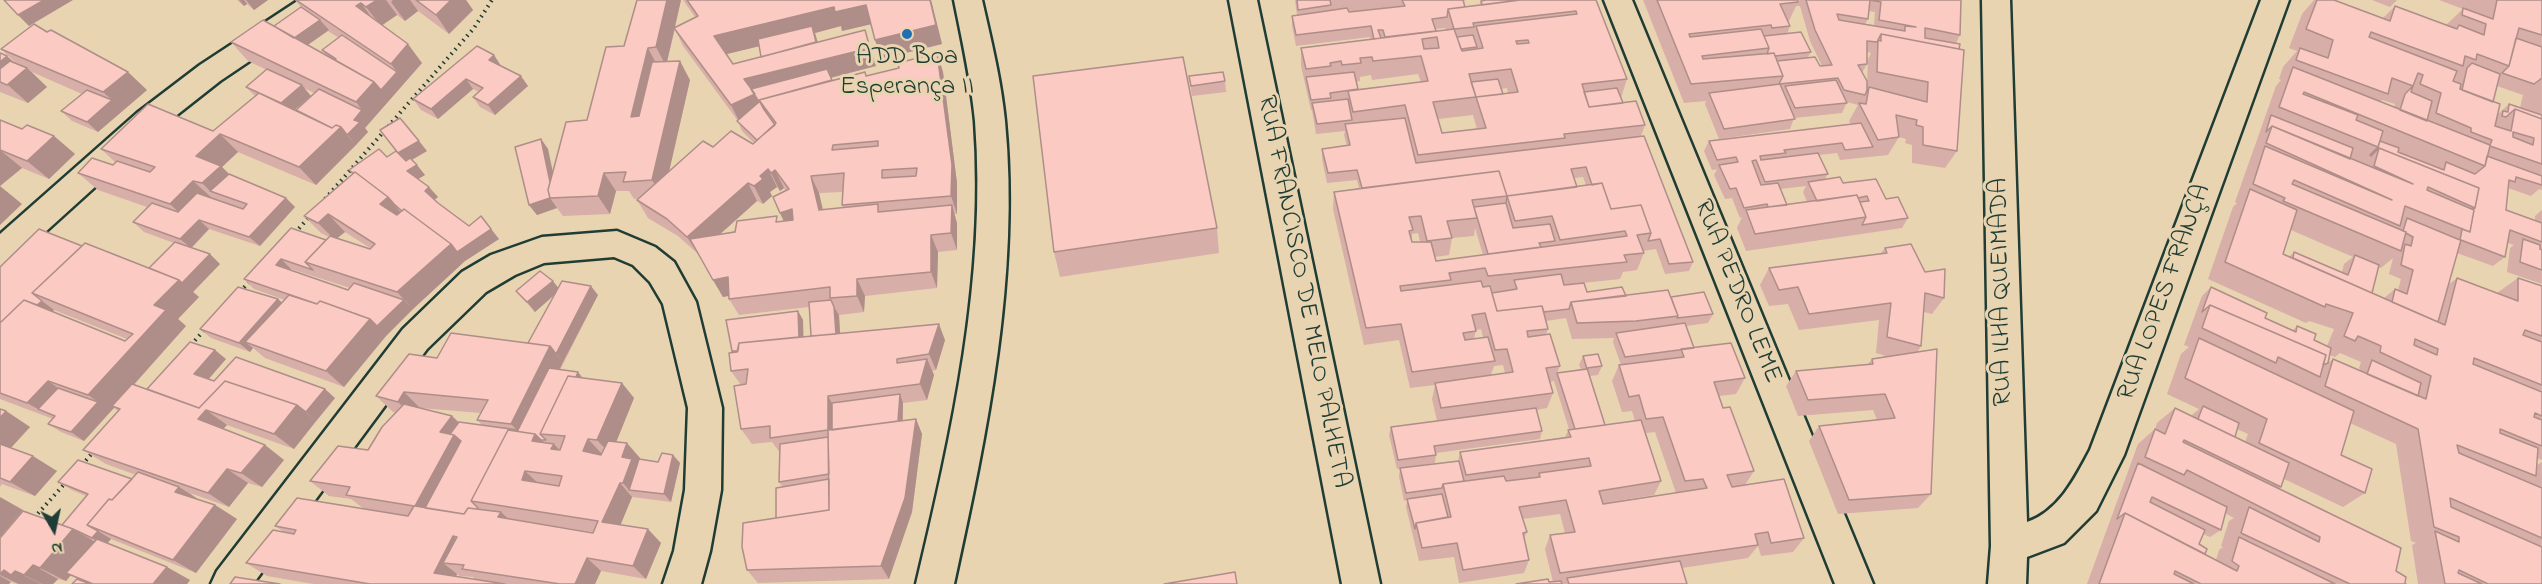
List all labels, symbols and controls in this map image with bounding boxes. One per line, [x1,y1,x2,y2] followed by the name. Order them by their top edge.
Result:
[900,27,914,41] marker: ADD Boa Esperança II
[840,43,974,104] place label: ADD Boa Esperança II
[1249,93,1355,491] street label: RUA FRANCISCO DE MELO PALHETA
[1985,177,2021,407] street label: RUA ILHA QUEIMADA
[2112,181,2220,405] street label: RUA LOPES FRANÇA
[1685,196,1787,388] street label: RUA PEDRO LEME
[24,500,84,560] north arrow
[50,535,64,560] text: N

